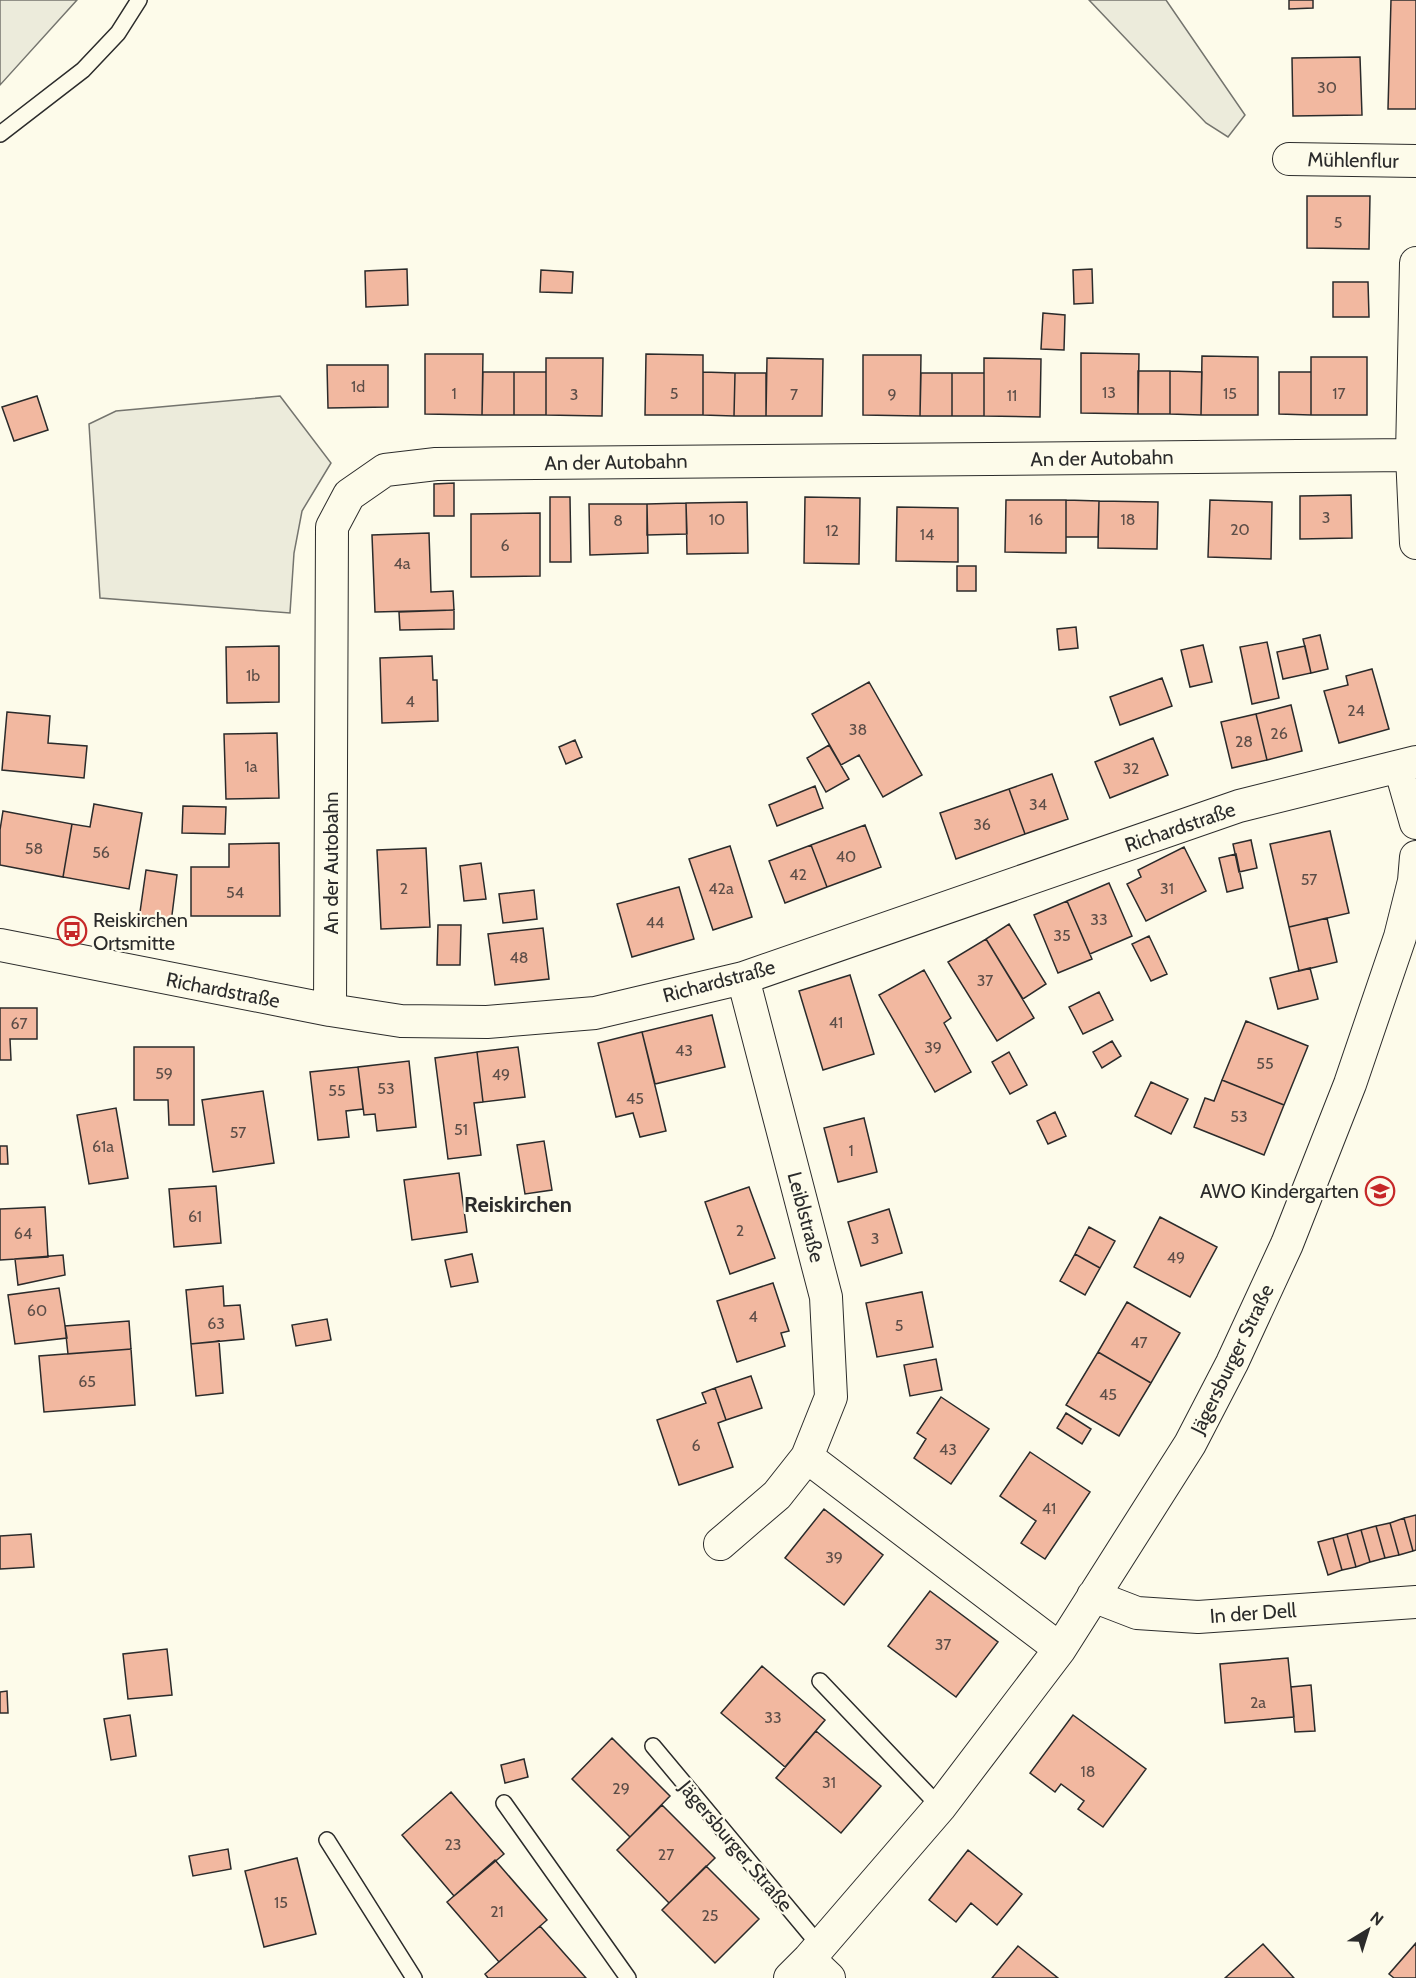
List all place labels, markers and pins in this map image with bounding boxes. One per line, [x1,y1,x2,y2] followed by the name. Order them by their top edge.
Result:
[93,908,188,955] place label: Reiskirchen Ortsmitte
[56,915,88,947] bus stop icon: Reiskirchen Ortsmitte
[1364,1175,1396,1207] school or university icon: AWO Kindergarten
[1200,1179,1359,1203] place label: AWO Kindergarten

